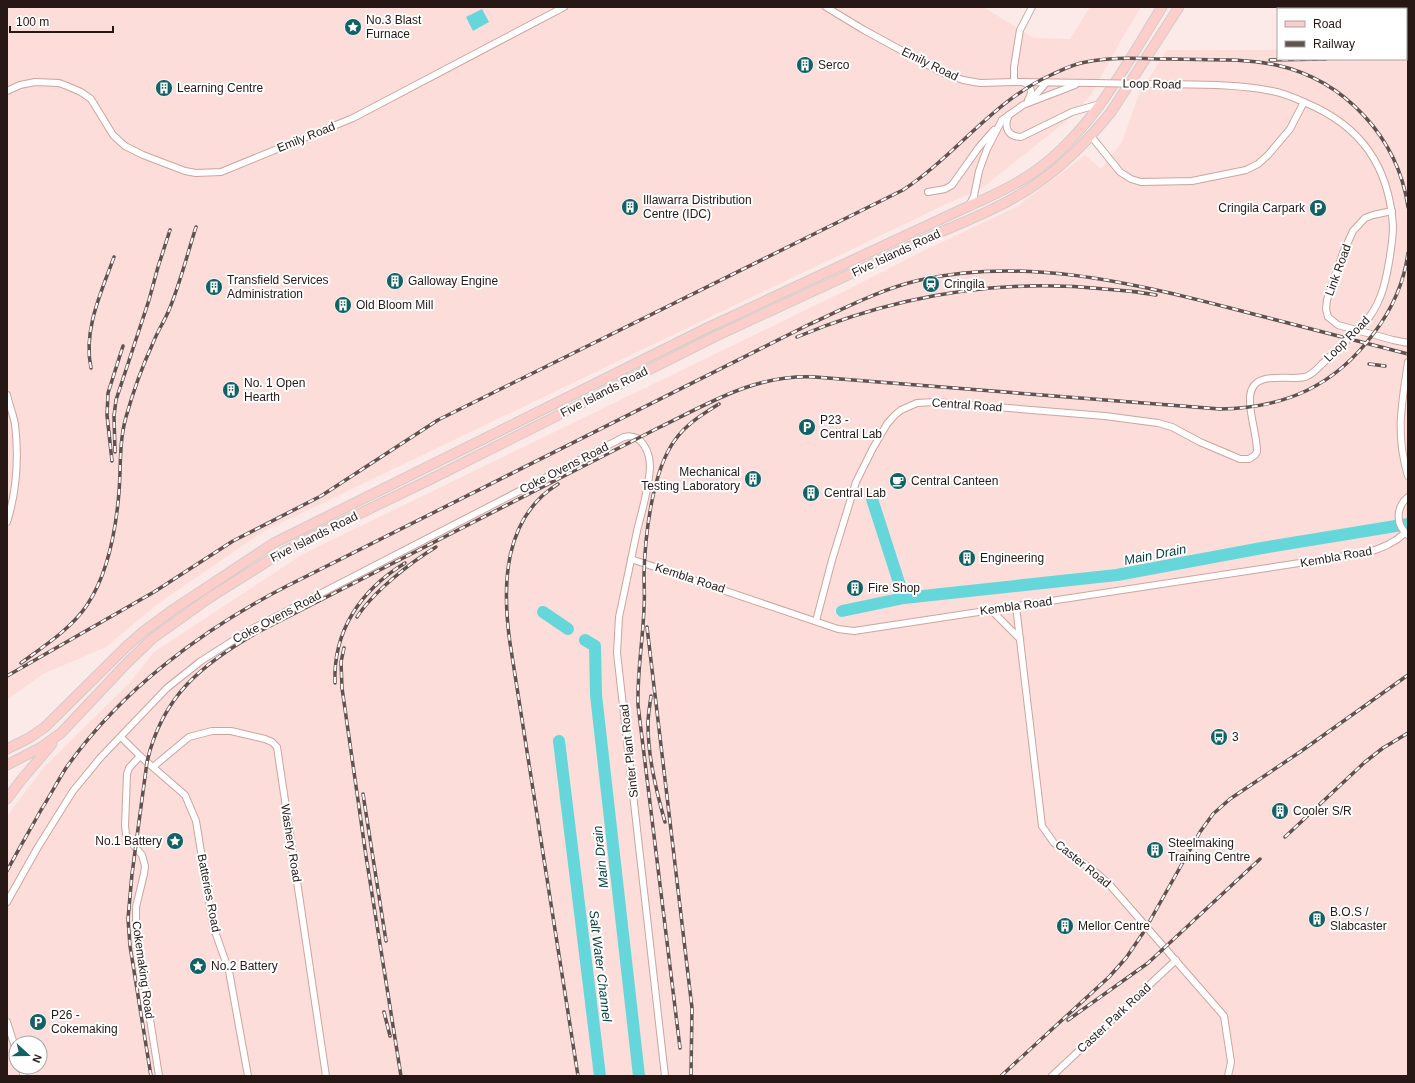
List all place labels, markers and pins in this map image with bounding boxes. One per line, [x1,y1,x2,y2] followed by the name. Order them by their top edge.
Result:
[366,13,422,41] place label: No.3 Blast Furnace
[343,17,363,37] place icon: No.3 Blast Furnace
[795,55,815,75] building icon: Serco
[818,58,850,72] place label: Serco
[154,78,174,98] building icon: Learning Centre
[177,81,263,95] place label: Learning Centre
[643,193,752,221] place label: Illawarra Distribution Centre (IDC)
[620,197,640,217] building icon: Illawarra Distribution Centre (IDC)
[1308,198,1328,218] parking icon: Cringila Carpark
[1218,201,1306,215] place label: Cringila Carpark
[385,271,405,291] building icon: Galloway Engine
[227,273,329,301] place label: Transfield Services Administration
[408,274,498,288] place label: Galloway Engine
[921,274,941,294] station icon: Cringila
[204,277,224,297] building icon: Transfield Services Administration
[944,277,985,291] place label: Cringila
[333,295,353,315] building icon: Old Bloom Mill
[356,298,433,312] place label: Old Bloom Mill
[244,376,305,404] place label: No. 1 Open Hearth
[221,380,241,400] building icon: No. 1 Open Hearth
[820,413,882,441] place label: P23 - Central Lab
[797,417,817,437] parking icon: P23 - Central Lab
[641,465,740,493] place label: Mechanical Testing Laboratory
[743,469,763,489] building icon: Mechanical Testing Laboratory
[888,471,908,491] cafe icon: Central Canteen
[911,474,998,488] place label: Central Canteen
[801,483,821,503] building icon: Central Lab
[824,486,886,500] place label: Central Lab
[957,548,977,568] building icon: Engineering
[980,551,1044,565] place label: Engineering
[845,578,865,598] building icon: Fire Shop
[868,581,920,595] place label: Fire Shop
[1209,727,1229,747] bus stop icon: 3
[1232,730,1239,744] place label: 3
[1270,801,1290,821] building icon: Cooler S/R
[1293,804,1352,818] place label: Cooler S/R
[165,831,185,851] place icon: No.1 Battery
[95,834,162,848] place label: No.1 Battery
[1168,836,1251,864] place label: Steelmaking Training Centre
[1145,840,1165,860] building icon: Steelmaking Training Centre
[1330,905,1387,933] place label: B.O.S / Slabcaster
[1307,909,1327,929] building icon: B.O.S / Slabcaster
[1055,916,1075,936] building icon: Mellor Centre
[1078,919,1150,933] place label: Mellor Centre
[188,956,208,976] place icon: No.2 Battery
[211,959,278,973] place label: No.2 Battery
[51,1008,118,1036] place label: P26 - Cokemaking
[28,1012,48,1032] parking icon: P26 - Cokemaking

